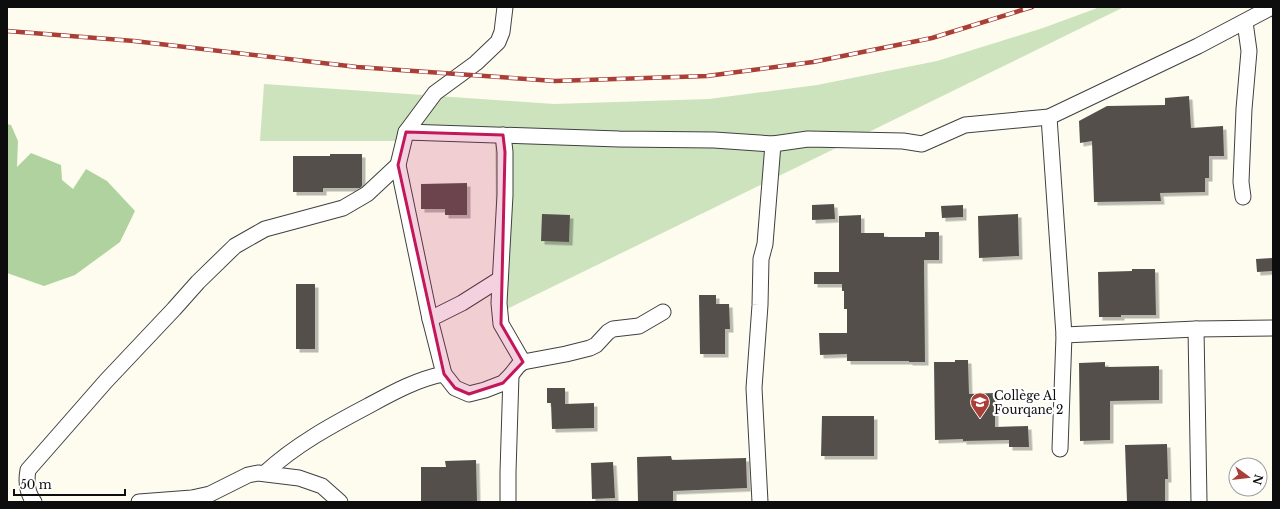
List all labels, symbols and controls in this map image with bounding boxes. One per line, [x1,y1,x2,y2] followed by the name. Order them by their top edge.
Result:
[994,388,1064,417] place label: Collège Al Fourqane 2
[969,391,991,419] school or university icon: Collège Al Fourqane 2
[1228,457,1268,497] north arrow
[14,471,125,497] scale bar
[1249,473,1266,487] text: N
[20,477,52,492] text: 50 m

